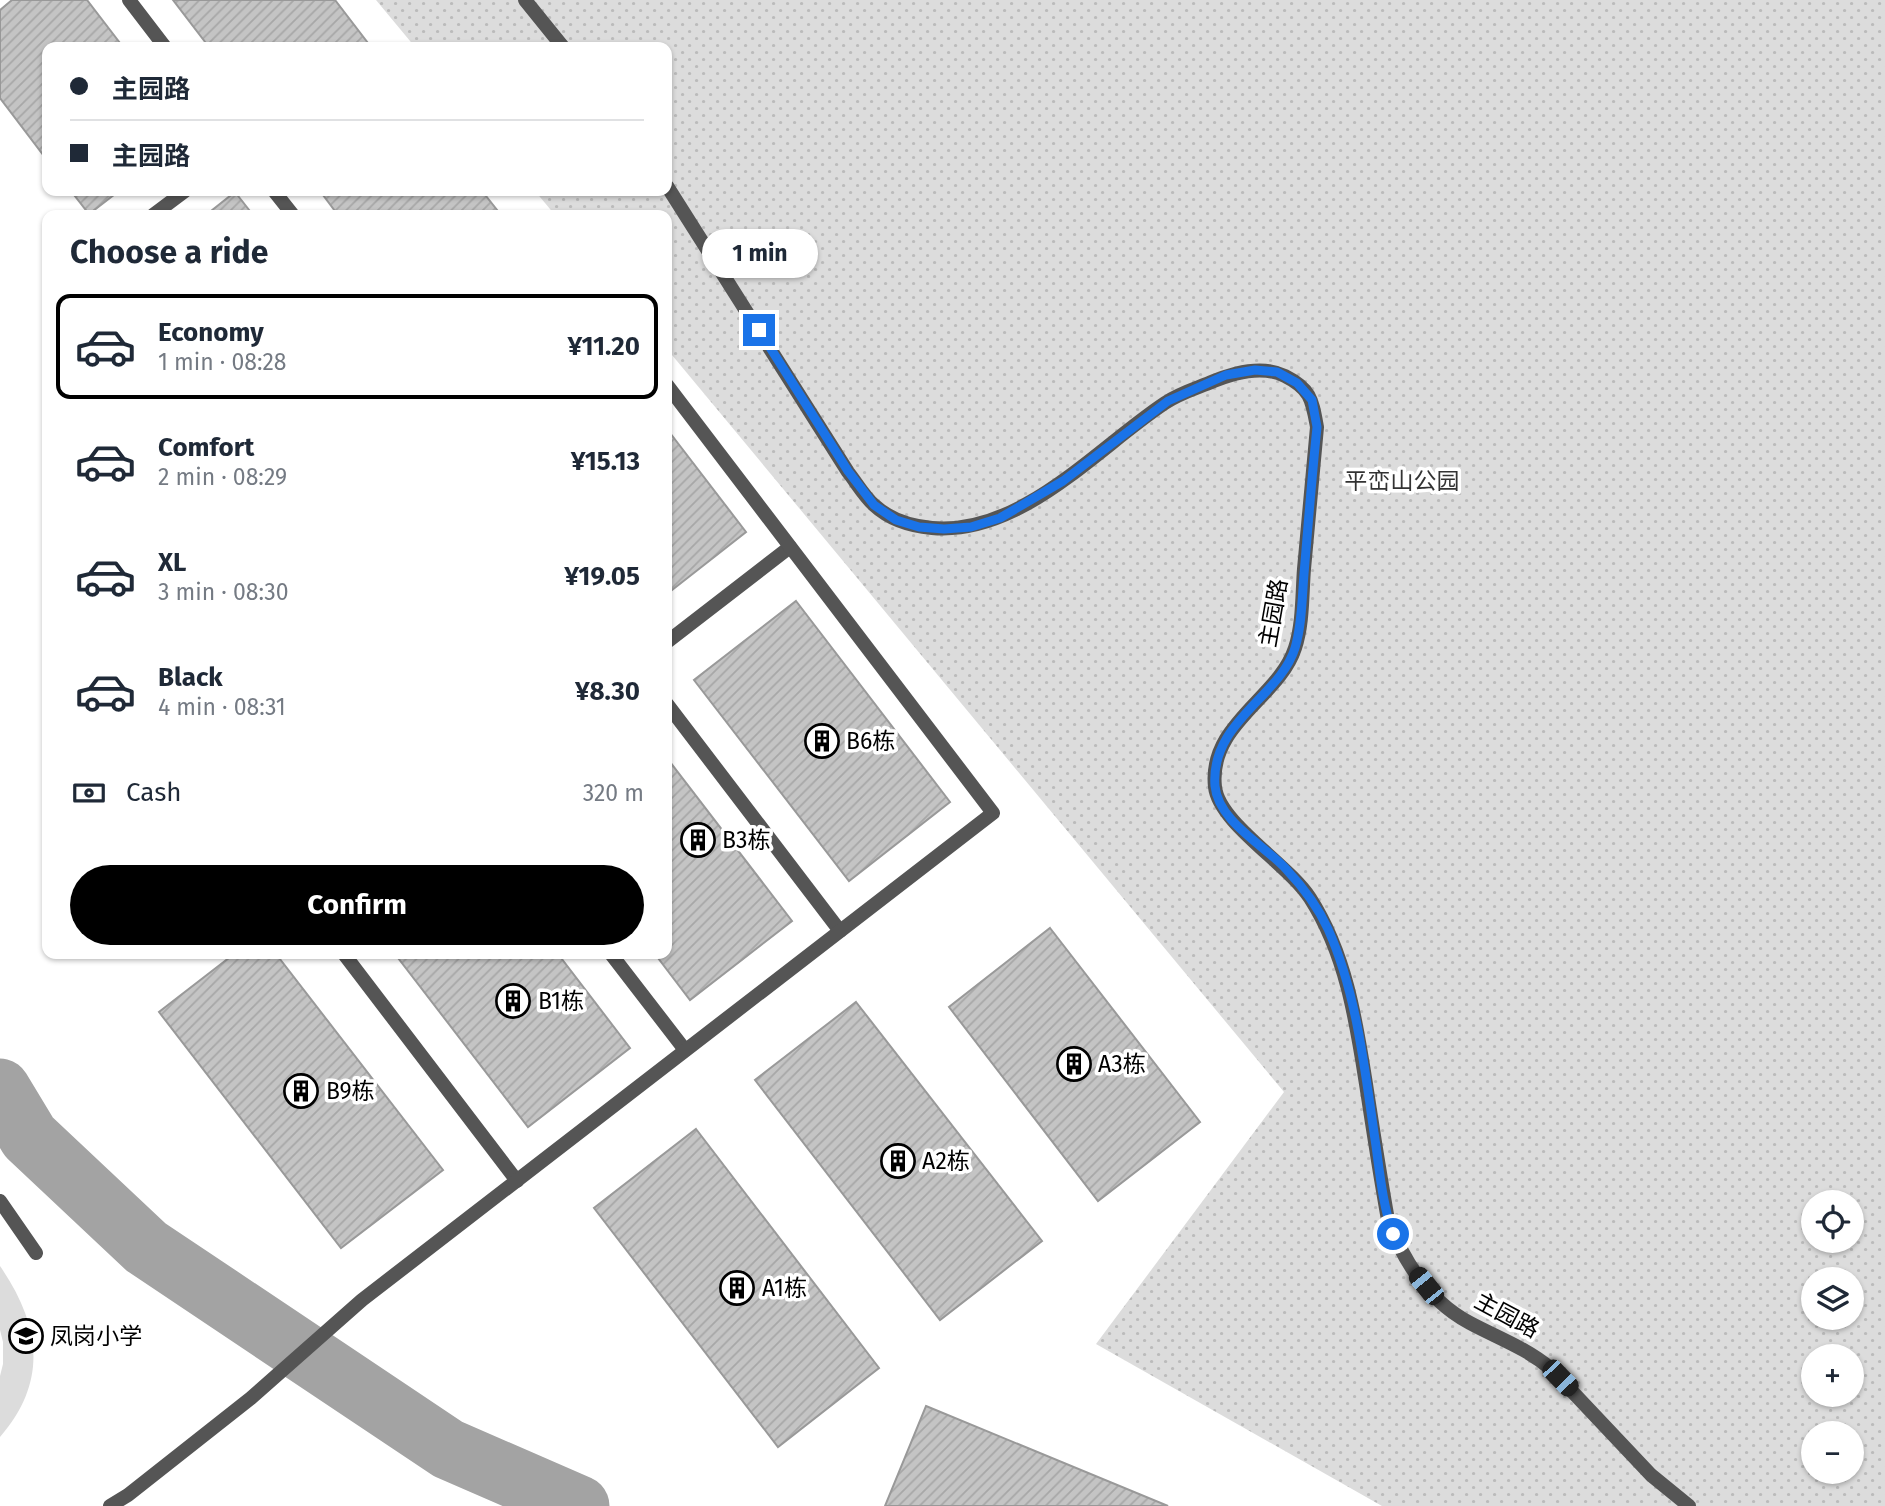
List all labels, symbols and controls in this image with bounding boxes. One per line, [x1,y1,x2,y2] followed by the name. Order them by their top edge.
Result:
[112,74,190,105] text: 主园路
[112,141,190,172] text: 主园路
[701,229,817,278] callout: 1 min
[70,233,268,271] text: Choose a ride
[732,239,788,267] text: 1 min
[743,314,775,346] route end
[74,315,137,378] icon: car
[158,317,264,348] text: Economy
[567,331,640,362] text: ¥11.20
[158,348,287,376] text: 1 min · 08:28
[74,430,137,493] icon: car
[158,432,254,463] text: Comfort
[571,446,640,477] text: ¥15.13
[158,463,287,491] text: 2 min · 08:29
[1345,467,1460,495] park label: 平峦山公园
[74,545,137,608] icon: car
[158,547,186,578] text: XL
[564,561,640,592] text: ¥19.05
[1253,577,1293,649] street label: 主园路
[158,578,289,606] text: 3 min · 08:30
[74,660,137,723] icon: car
[158,662,223,693] text: Black
[575,676,640,707] text: ¥8.30
[158,693,286,721] text: 4 min · 08:31
[803,722,841,760] building icon: B6栋
[846,727,895,755] place label: B6栋
[70,774,108,812] icon: cash
[126,777,182,808] text: Cash
[583,779,644,807] text: 320 m
[679,821,717,859] building icon: B3栋
[722,826,770,854] place label: B3栋
[70,865,644,945] button: Confirm
[494,982,532,1020] building icon: B1栋
[538,987,584,1015] place label: B1栋
[1055,1045,1093,1083] building icon: A3栋
[1098,1050,1146,1078] place label: A3栋
[282,1072,320,1110] building icon: B9栋
[326,1077,375,1105] place label: B9栋
[879,1142,917,1180] building icon: A2栋
[922,1147,970,1175] place label: A2栋
[1801,1190,1864,1484] map controls
[1801,1190,1864,1253] button: locate
[1377,1218,1409,1250] route start
[1405,1263,1448,1309] car
[1801,1267,1864,1330] button: layers
[718,1269,756,1307] building icon: A1栋
[762,1274,807,1302] place label: A1栋
[1470,1286,1544,1344] street label: 主园路
[7,1317,45,1355] school or university icon: 凤岗小学
[50,1322,142,1350] place label: 凤岗小学
[1801,1344,1864,1407] button: +
[1538,1356,1583,1400] car
[1801,1421,1864,1484] button: −

